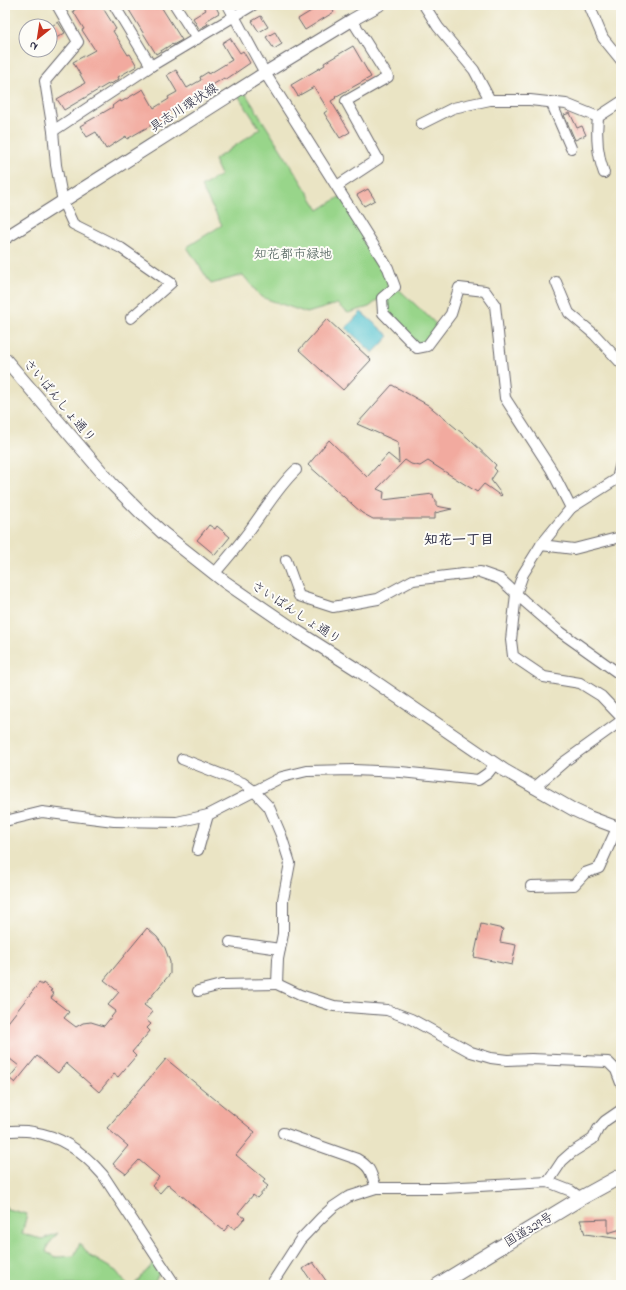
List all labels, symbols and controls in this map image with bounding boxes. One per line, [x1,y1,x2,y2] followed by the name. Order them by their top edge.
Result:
[18,18,58,58] north arrow
[26,37,41,55] text: N
[146,78,223,137] street label: 具志川環状線
[254,245,332,264] park label: 知花都市緑地
[18,355,100,447] street label: さいばんしょ通り
[424,530,494,551] district label: 知花一丁目
[247,577,345,649] street label: さいばんしょ通り
[501,1208,557,1252] street label: 国道329号

